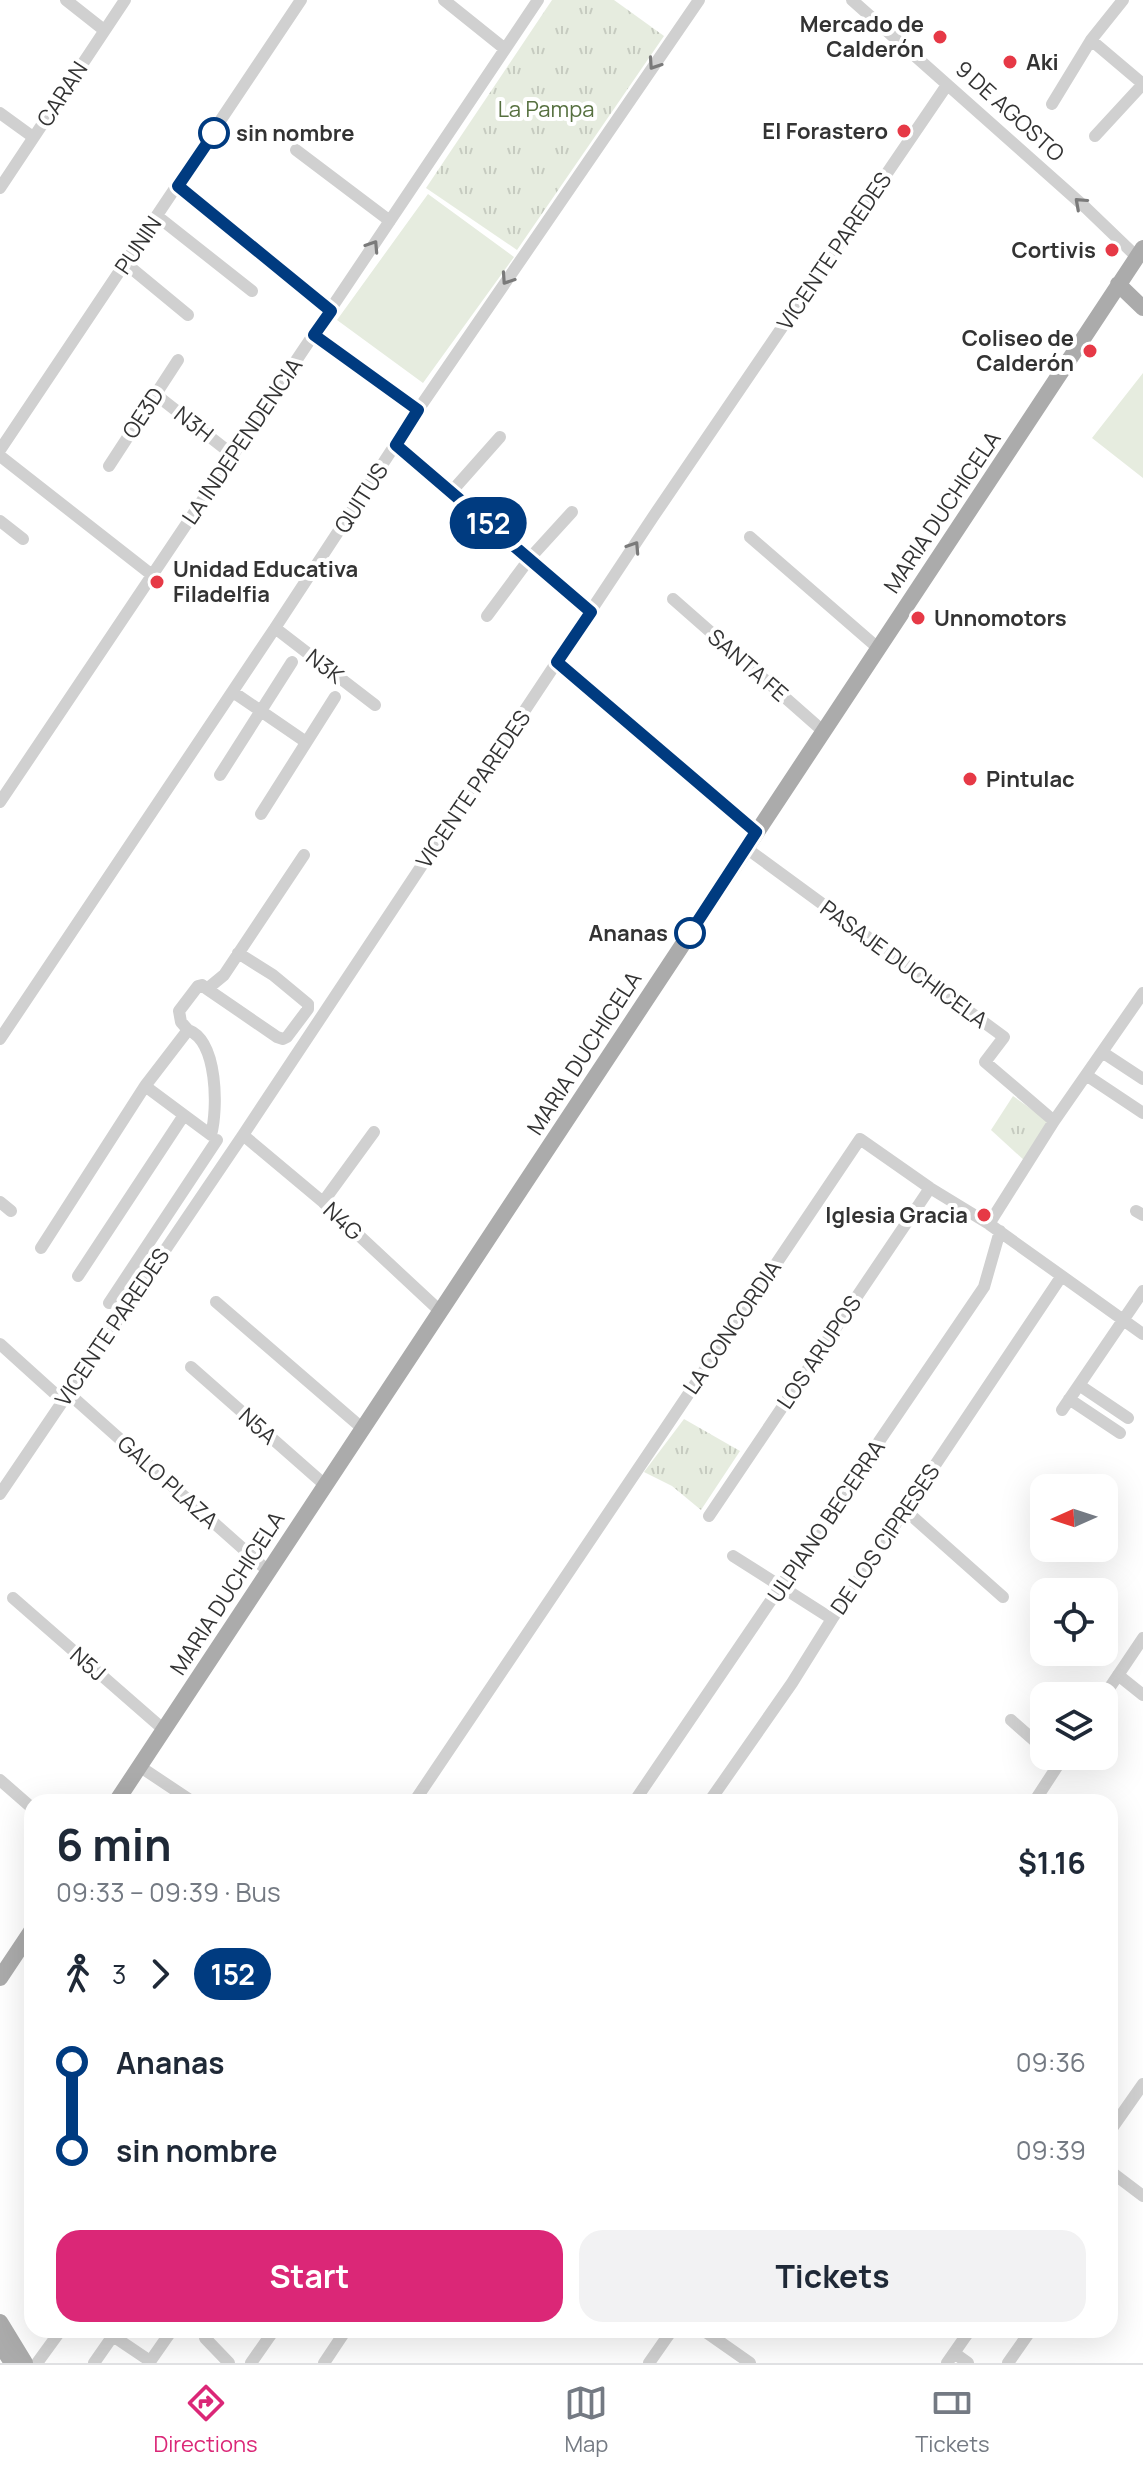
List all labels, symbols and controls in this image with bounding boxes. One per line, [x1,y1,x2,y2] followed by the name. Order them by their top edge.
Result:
[800,9,924,64] place label: Mercado de Calderón
[931,28,949,46] marker: Mercado de Calderón
[1026,47,1059,77] place label: Aki
[1001,53,1019,71] marker: Aki
[949,54,1071,168] street label: 9 DE AGOSTO
[649,55,664,69] one-way arrow
[30,56,94,132] street label: CARAN
[498,94,594,124] park label: La Pampa
[762,116,888,146] place label: El Forastero
[199,118,229,148] marker: sin nombre
[236,118,355,148] place label: sin nombre
[895,122,913,140] marker: El Forastero
[770,166,898,336] street label: VICENTE PAREDES
[1075,198,1090,213] one-way arrow
[108,210,168,280] street label: PUNIN
[1011,235,1096,265] place label: Cortivis
[364,240,379,254] one-way arrow
[1103,241,1121,259] marker: Cortivis
[502,270,517,284] one-way arrow
[962,323,1074,378] place label: Coliseo de Calderón
[1081,342,1099,360] marker: Coliseo de Calderón
[175,352,309,530] street label: LA INDEPENDENCIA
[115,382,171,444] street label: OE3D
[168,399,220,449] street label: N3H
[877,425,1007,599] street label: MARIA DUCHICELA
[327,457,395,539] street label: QUITUS
[442,497,534,549] line badge: 152
[466,504,510,542] text: 152
[624,541,639,555] one-way arrow
[173,554,358,609] place label: Unidad Educativa Filadelfia
[148,573,166,591] marker: Unidad Educativa Filadelfia
[934,603,1067,633] place label: Unnomotors
[909,609,927,627] marker: Unnomotors
[701,622,795,708] street label: SANTA FE
[300,642,351,691] street label: N3K
[409,704,537,874] street label: VICENTE PAREDES
[986,764,1075,794] place label: Pintulac
[961,770,979,788] marker: Pintulac
[814,893,994,1035] street label: PASAJE DUCHICELA
[588,918,668,948] place label: Ananas
[675,918,705,948] marker: Ananas
[520,965,648,1141] street label: MARIA DUCHICELA
[317,1195,369,1247] street label: N4G
[825,1200,968,1230] place label: Iglesia Gracia
[975,1206,993,1224] marker: Iglesia Gracia
[48,1242,176,1412] street label: VICENTE PAREDES
[676,1254,788,1400] street label: LA CONCORDIA
[770,1289,868,1415] street label: LOS ARUPOS
[232,1401,284,1451] street label: N5A
[111,1429,225,1535] street label: GALO PLAZA
[760,1434,892,1608] street label: ULPIANO BECERRA
[824,1458,946,1620] street label: DE LOS CIPRESES
[1030,1474,1118,1562] north arrow
[1030,1474,1118,1770] map controls
[163,1505,291,1681] street label: MARIA DUCHICELA
[1030,1578,1118,1666] button: locate
[64,1640,112,1688] street label: N5J
[1030,1682,1118,1770] button: layers
[56,1814,172,1874] text: 6 min
[1018,1842,1086,1883] text: $1.16
[56,1874,281,1910] text: 09:33 – 09:39 · Bus
[56,1952,100,1996] icon: walk
[138,1952,182,1996] icon: forward
[210,1955,255,1993] text: 152
[112,1956,126,1992] text: 3
[116,2042,224,2083] text: Ananas
[1016,2044,1086,2080] text: 09:36
[116,2130,278,2171] text: sin nombre
[1016,2132,1086,2168] text: 09:39
[56,2230,563,2322] button: Start
[579,2230,1086,2322] button: Tickets
[153,2381,258,2459] tab: Directions
[564,2381,608,2459] tab: Map
[915,2381,990,2459] tab: Tickets

